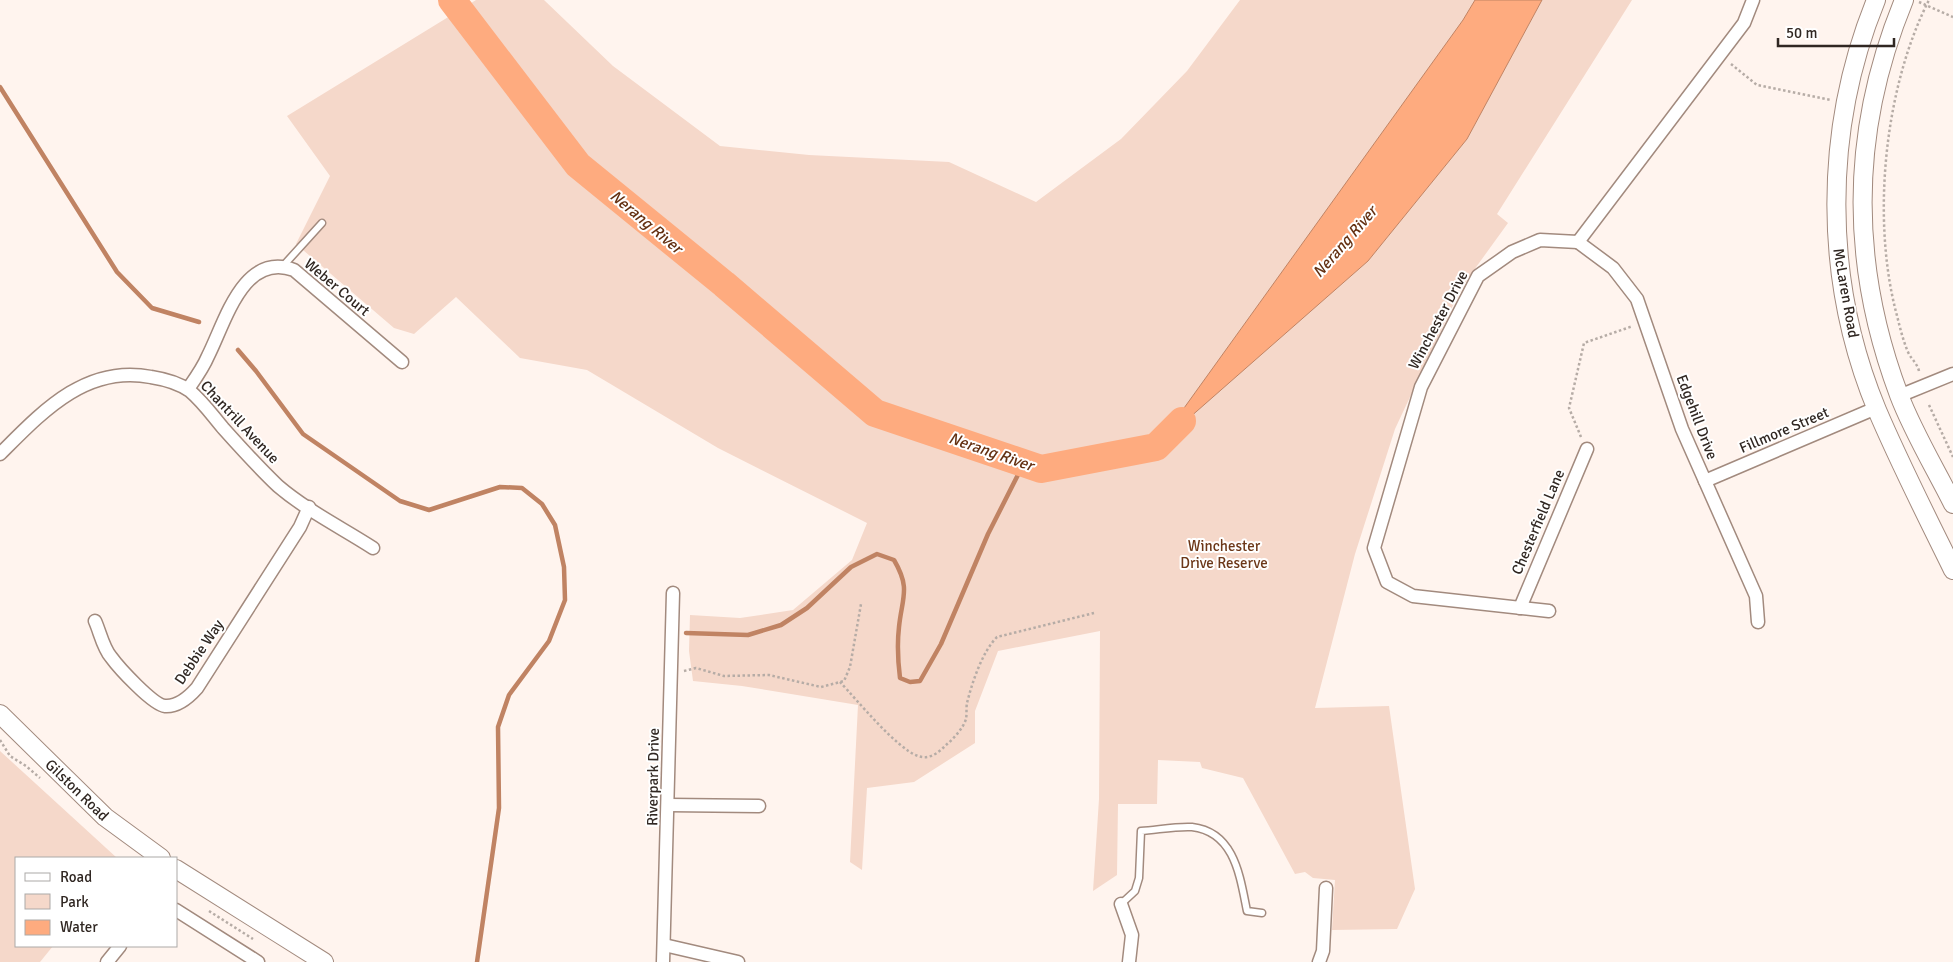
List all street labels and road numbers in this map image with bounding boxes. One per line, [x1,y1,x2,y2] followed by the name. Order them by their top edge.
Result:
[1829,247,1863,339] street label: McLaren Road
[301,254,373,320] street label: Weber Court
[1404,268,1472,372] street label: Winchester Drive
[1673,372,1721,462] street label: Edgehill Drive
[197,377,283,467] street label: Chantrill Avenue
[1737,403,1831,457] street label: Fillmore Street
[1508,467,1568,577] street label: Chesterfield Lane
[171,616,227,688] street label: Debbie Way
[643,728,663,826] street label: Riverpark Drive
[42,755,112,825] street label: Gilston Road

